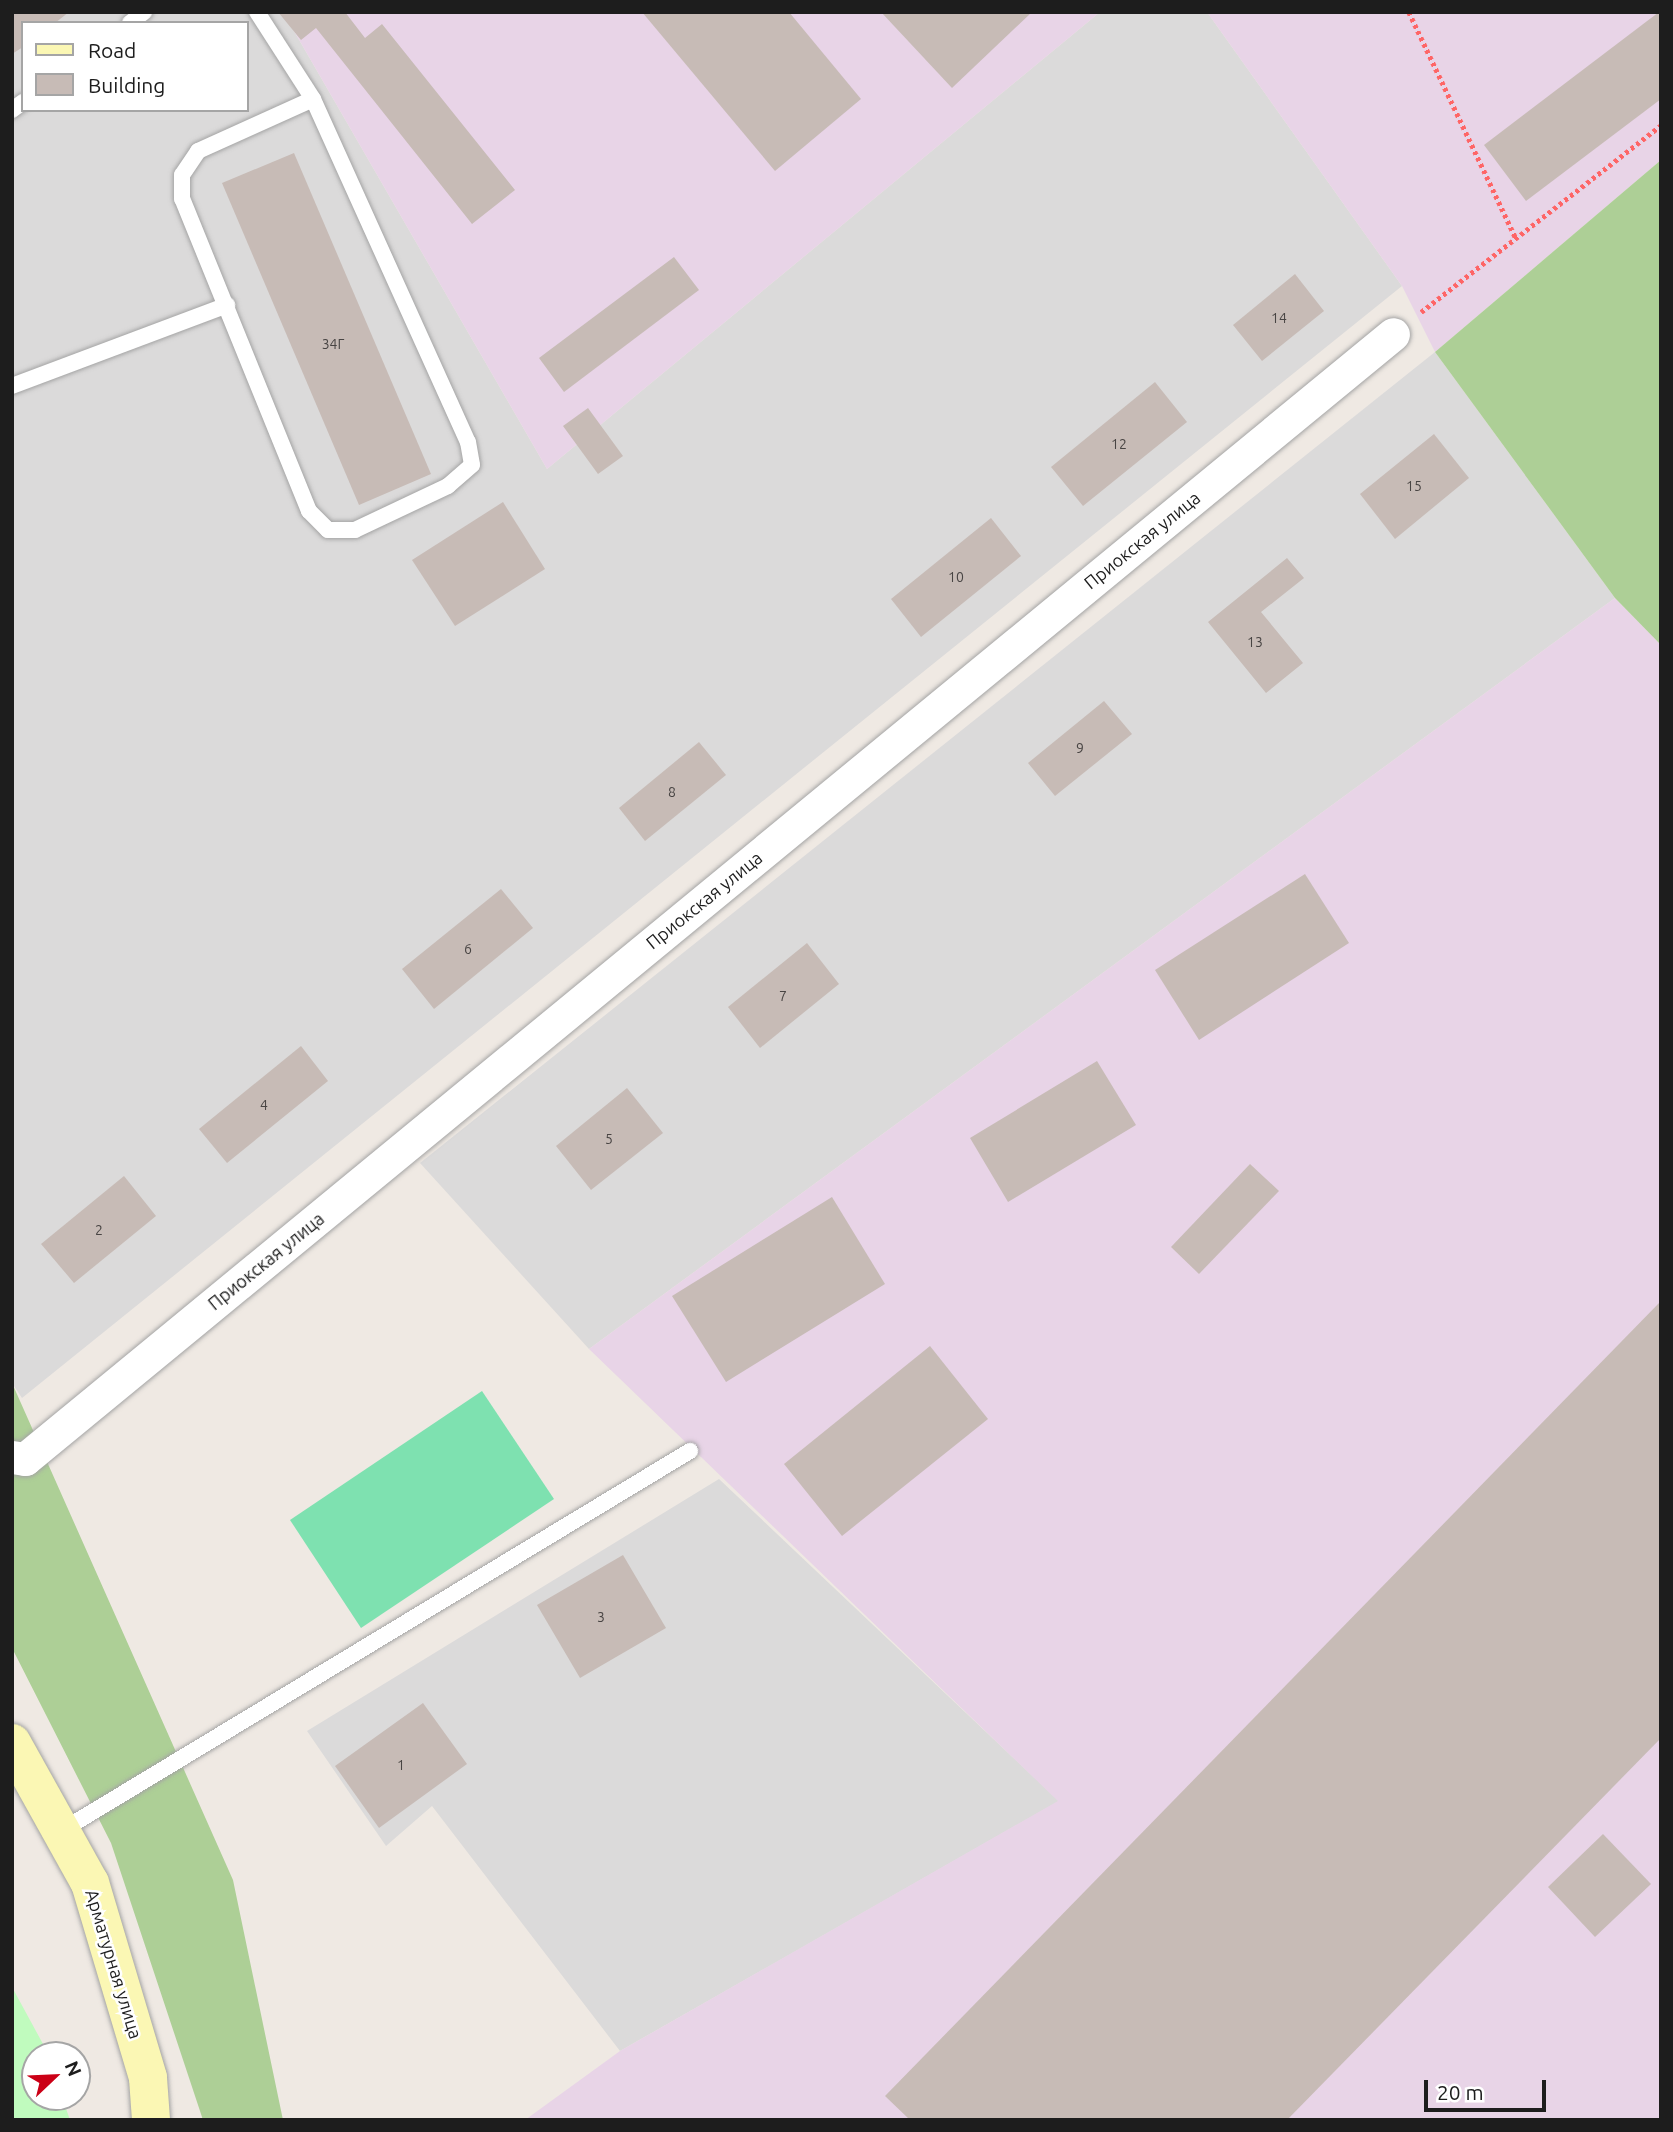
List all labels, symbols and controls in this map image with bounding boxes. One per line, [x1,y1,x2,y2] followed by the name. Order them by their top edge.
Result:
[21,21,248,112] legend
[88,38,136,62] text: Road
[88,73,165,97] text: Building
[1271,310,1287,326] house number: 14
[322,336,344,352] house number: 34Г
[1111,436,1127,452] house number: 12
[1406,478,1422,494] house number: 15
[1080,487,1204,593] street label: Приокская улица
[948,569,964,585] house number: 10
[1247,634,1263,650] house number: 13
[1076,740,1084,756] house number: 9
[668,784,676,800] house number: 8
[642,847,766,953] street label: Приокская улица
[464,941,472,957] house number: 6
[779,988,787,1004] house number: 7
[260,1097,268,1113] house number: 4
[605,1131,613,1147] house number: 5
[204,1208,328,1314] street label: Приокская улица
[95,1222,103,1238] house number: 2
[597,1609,605,1625] house number: 3
[397,1757,405,1773] house number: 1
[81,1887,147,2041] street label: Арматурная улица
[21,2041,91,2111] north arrow
[61,2058,86,2079] text: N
[1428,2066,1550,2110] scale bar
[1437,2080,1484,2104] text: 20 m

